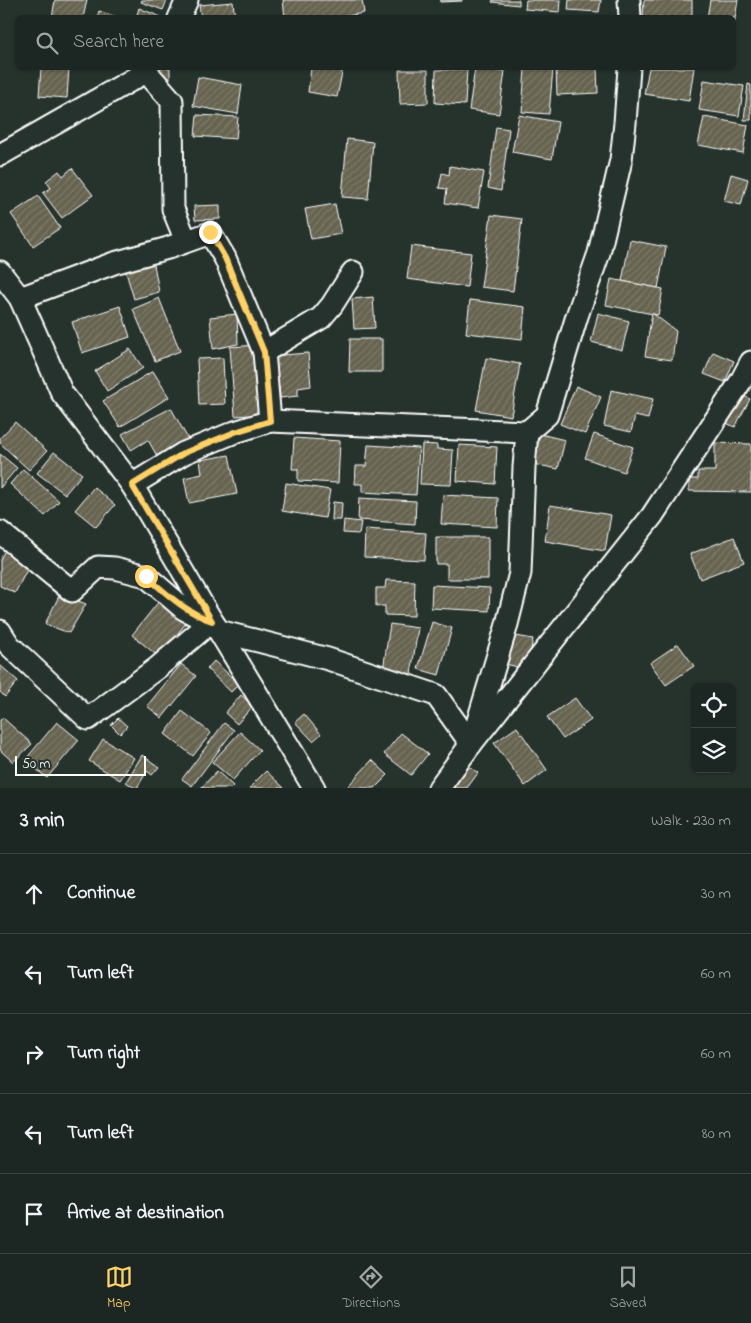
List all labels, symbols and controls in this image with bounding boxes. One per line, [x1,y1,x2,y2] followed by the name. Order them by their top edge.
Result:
[15,15,736,70] search box
[33,29,61,57] icon: search
[73,29,164,56] text: Search here
[199,221,222,244] route end
[135,565,158,588] route start
[691,683,736,773] map controls
[691,683,736,728] button: locate
[691,728,736,773] button: layers
[15,753,146,776] scale bar
[22,754,50,775] text: 50 m
[20,806,64,836] text: 3 min
[651,809,731,833] text: Walk · 230 m
[20,880,48,908] icon: ahead
[67,880,135,907] text: Continue
[701,882,731,906] text: 30 m
[20,960,48,988] icon: left
[67,960,134,987] text: Turn left
[701,962,731,986] text: 60 m
[20,1040,48,1068] icon: right
[67,1040,140,1067] text: Turn right
[701,1042,731,1066] text: 60 m
[20,1120,48,1148] icon: left
[67,1120,134,1147] text: Turn left
[702,1122,731,1146] text: 80 m
[20,1200,48,1228] icon: arrive
[67,1200,224,1227] text: Arrive at destination
[105,1263,133,1314] tab: Map
[342,1263,400,1314] tab: Directions
[610,1263,646,1314] tab: Saved

